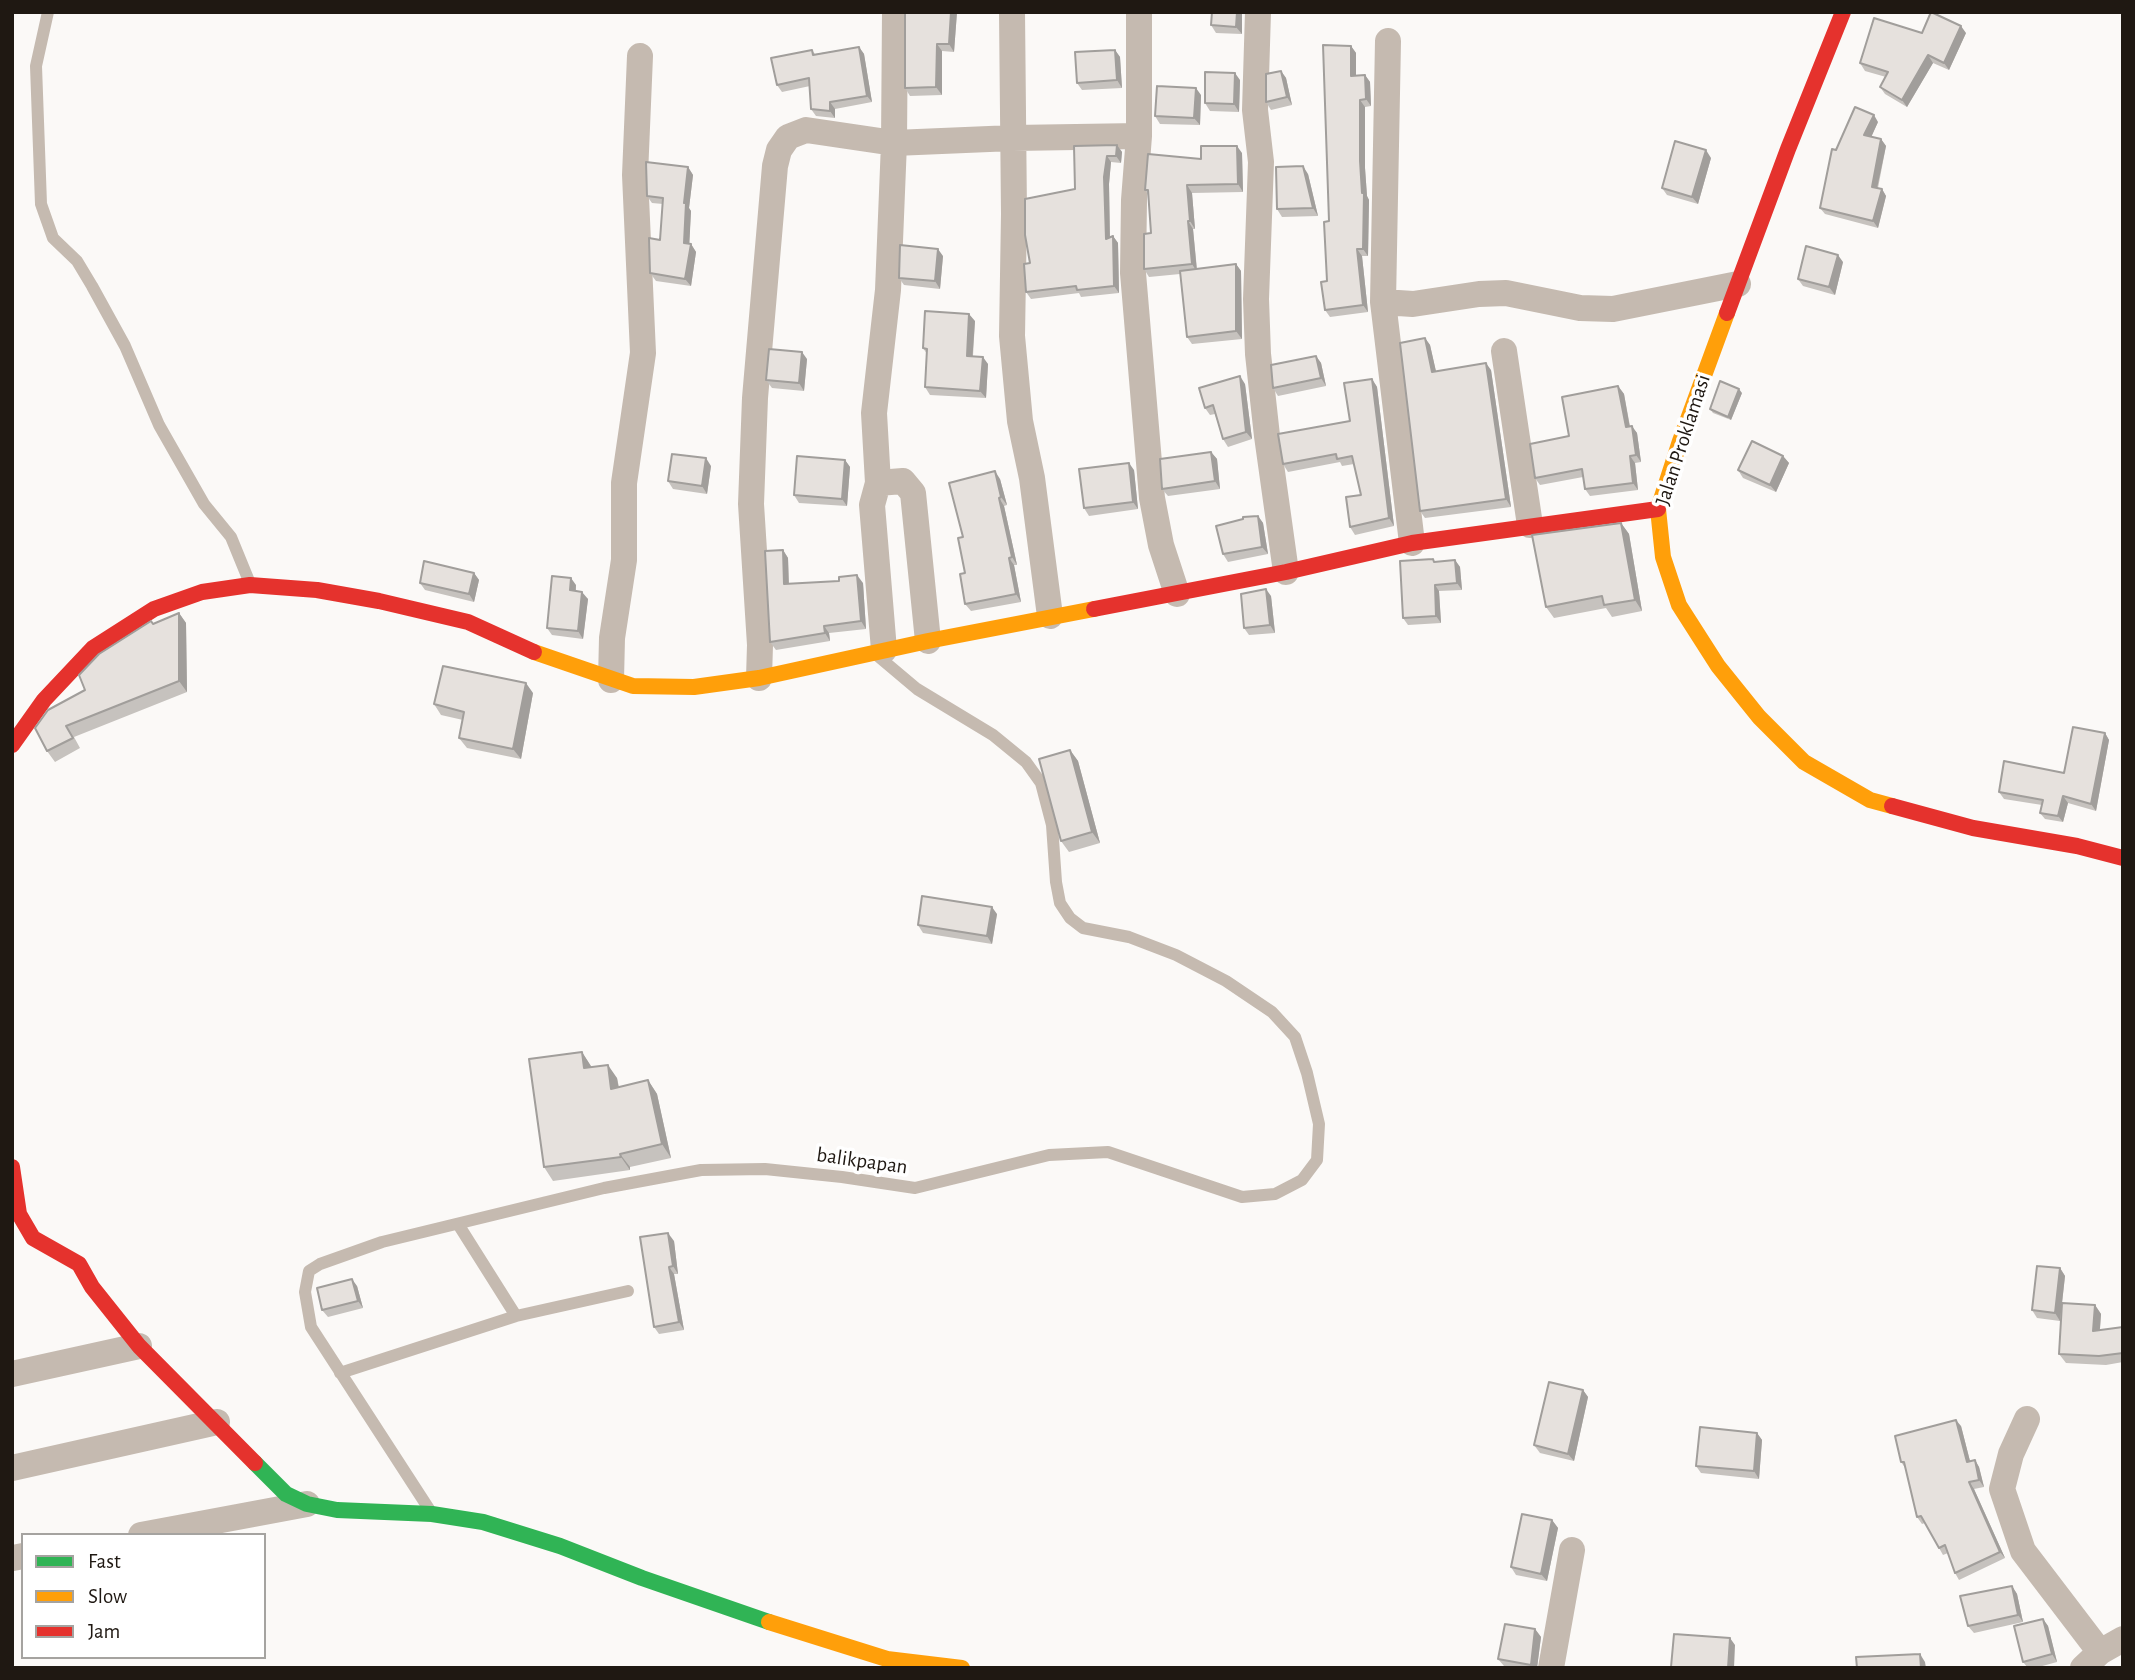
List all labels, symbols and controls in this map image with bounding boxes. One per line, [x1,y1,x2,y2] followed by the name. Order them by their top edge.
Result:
[1650,371,1716,509] street label: Jalan Proklamasi
[815,1142,909,1180] street label: balikpapan
[21,1533,266,1659] legend
[88,1551,121,1572] text: Fast
[88,1586,127,1607] text: Slow
[88,1621,120,1642] text: Jam

